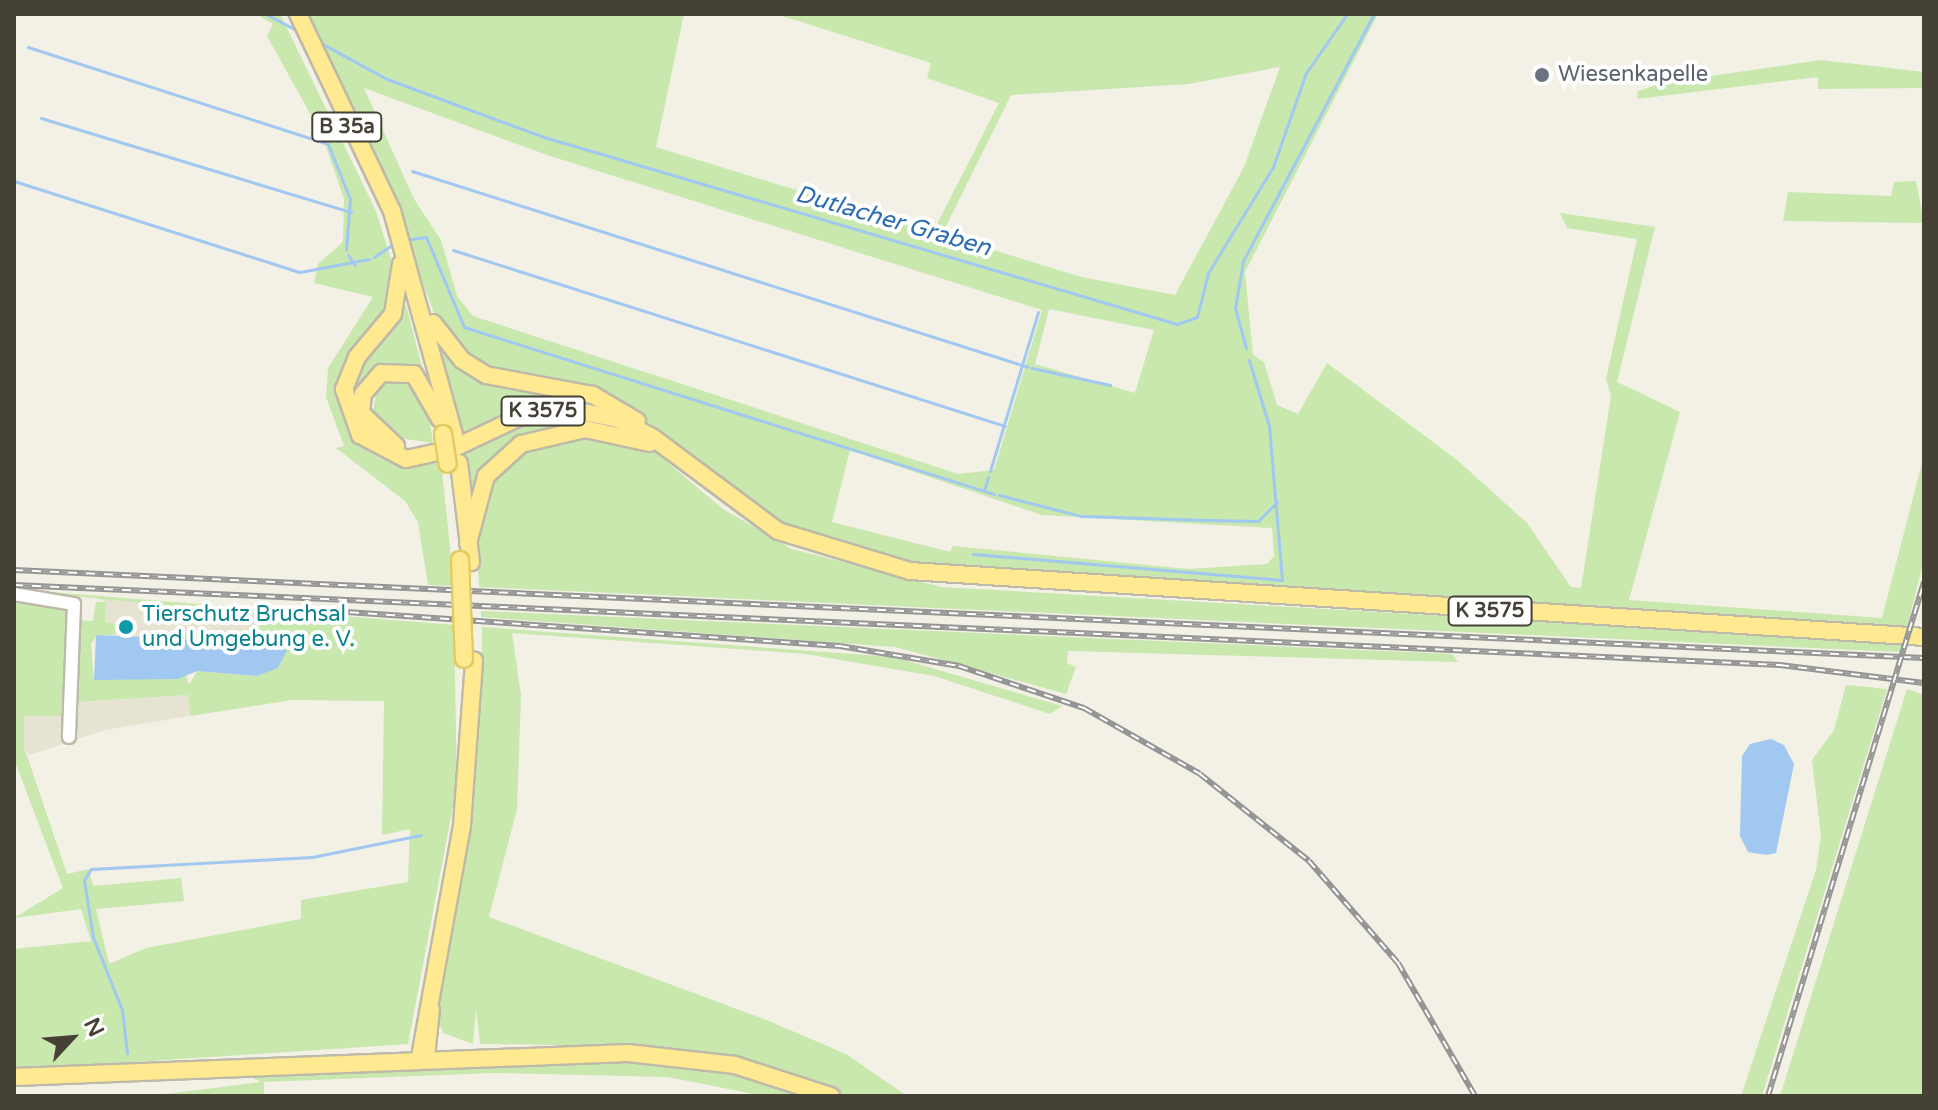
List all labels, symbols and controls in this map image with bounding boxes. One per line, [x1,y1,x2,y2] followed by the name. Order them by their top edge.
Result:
[1558,62,1708,88] place label: Wiesenkapelle
[1533,66,1551,84] marker: Wiesenkapelle
[311,111,383,143] road number: B 35a
[792,179,994,263] water label: Dutlacher Graben
[499,395,587,427] road number: K 3575
[1446,595,1534,627] road number: K 3575
[142,601,355,652] place label: Tierschutz Bruchsal und Umgebung e. V.
[117,618,135,636] marker: Tierschutz Bruchsal und Umgebung e. V.
[32,998,112,1078] north arrow
[78,1014,109,1041] text: N

